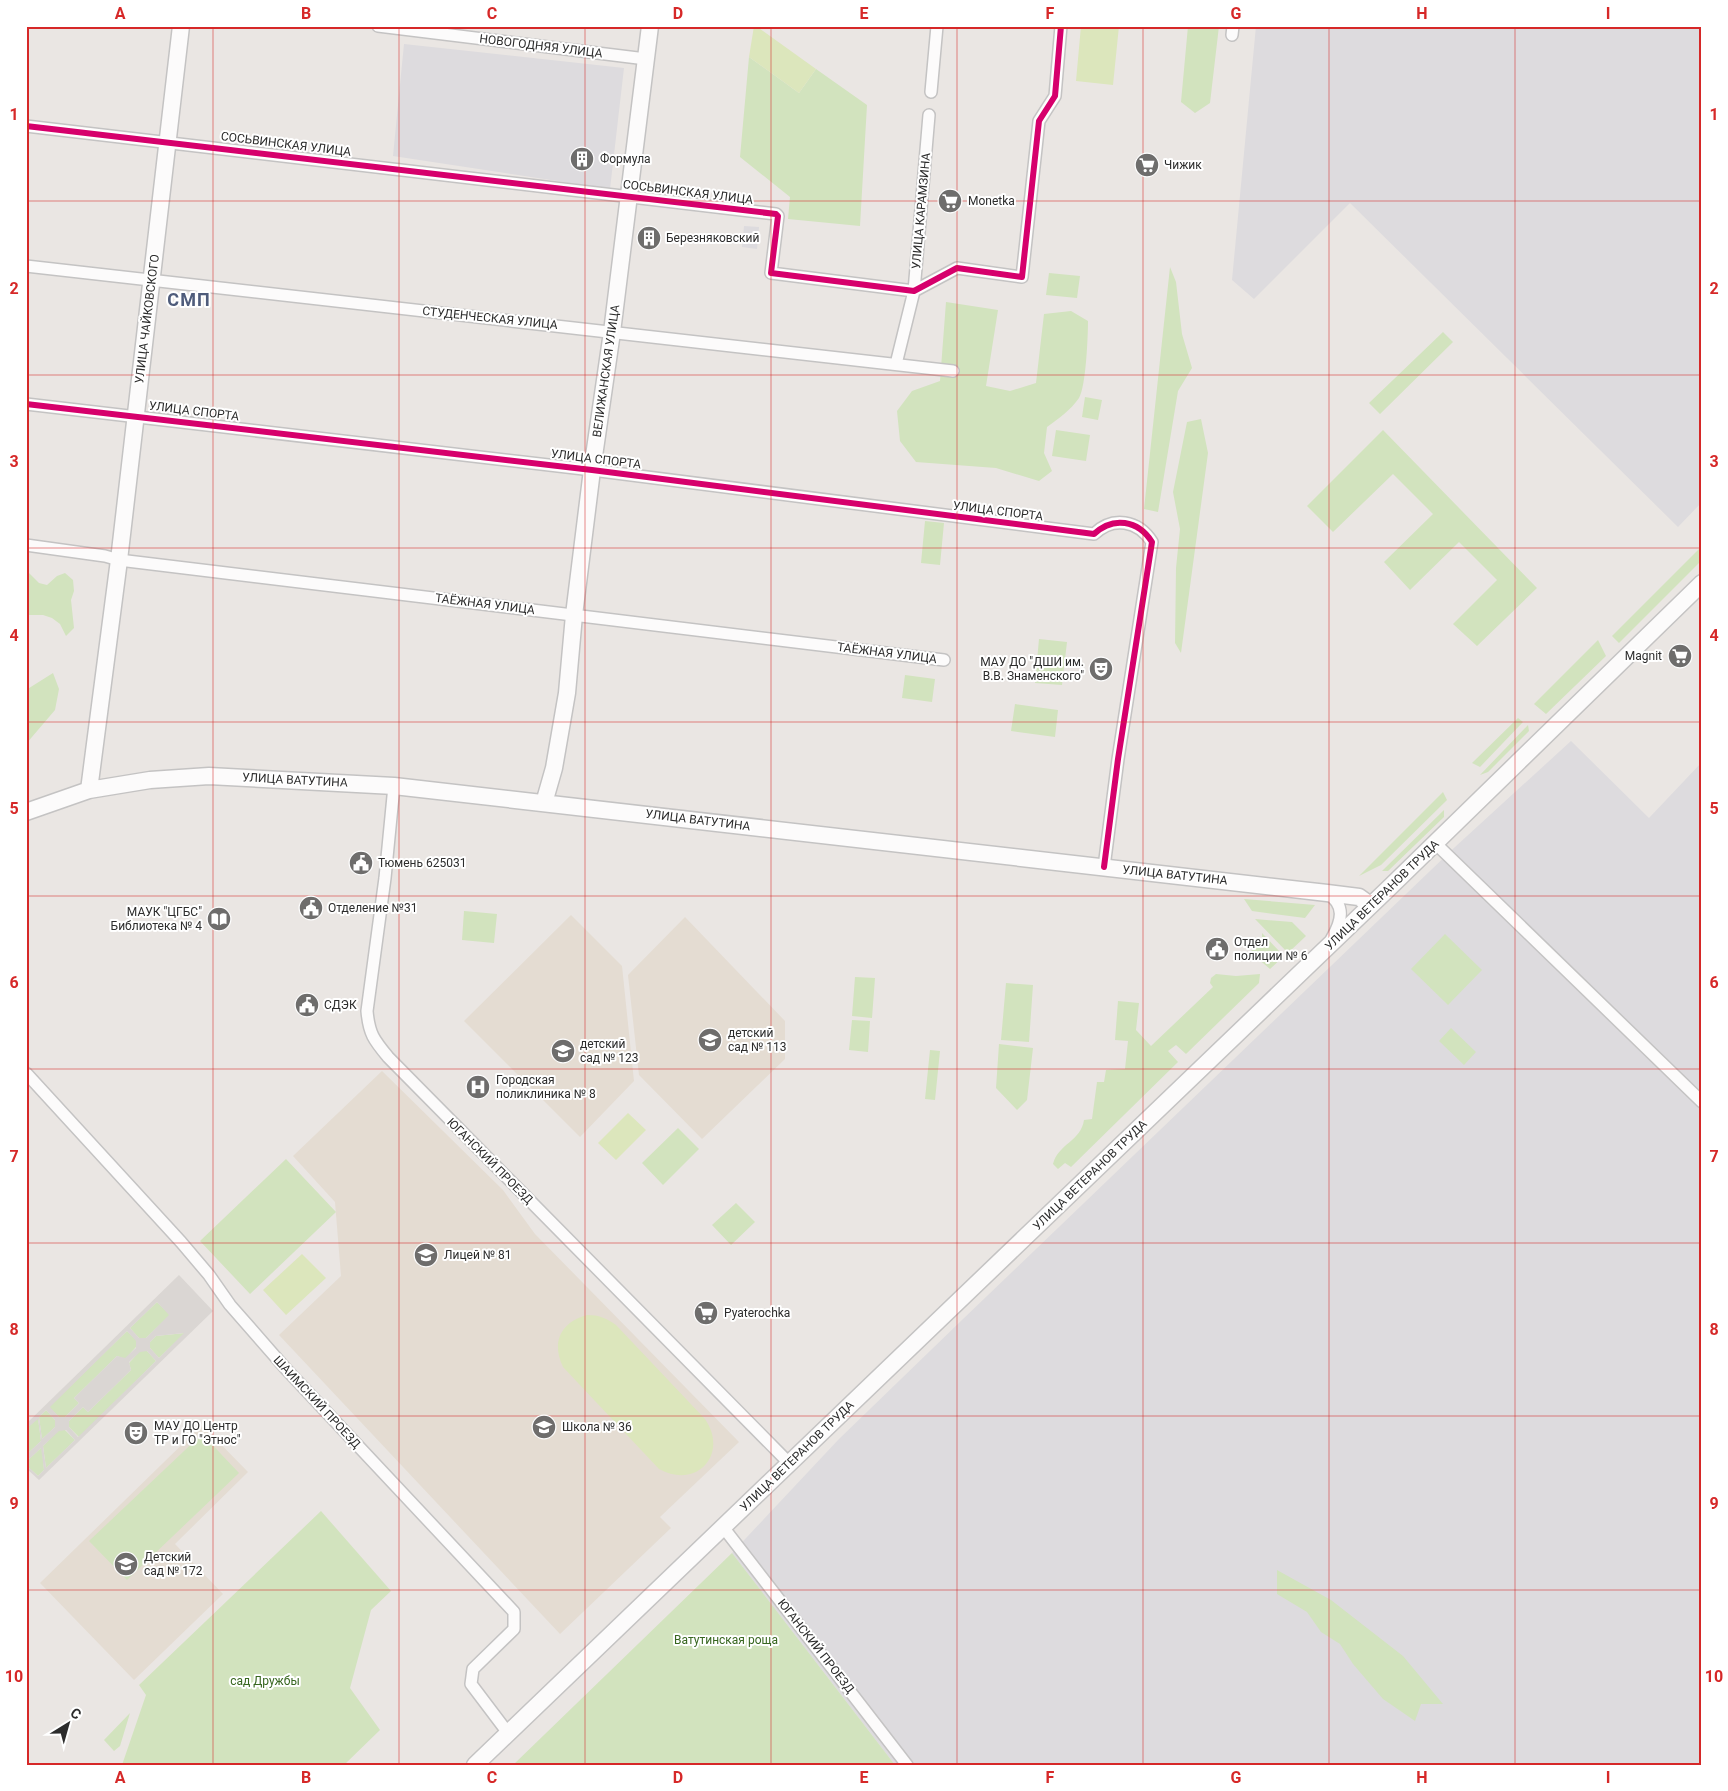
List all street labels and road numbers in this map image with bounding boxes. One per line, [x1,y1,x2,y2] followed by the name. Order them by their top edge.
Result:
[479,32,603,61] street label: НОВОГОДНЯЯ УЛИЦА
[220,129,352,159] street label: СОСЬВИНСКАЯ УЛИЦА
[909,152,933,270] street label: УЛИЦА КАРАМЗИНА
[622,177,754,207] street label: СОСЬВИНСКАЯ УЛИЦА
[131,253,162,384] street label: УЛИЦА ЧАЙКОВСКОГО
[422,304,559,332] street label: СТУДЕНЧЕСКАЯ УЛИЦА
[590,304,622,438] street label: ВЕЛИЖАНСКАЯ УЛИЦА
[148,399,240,423] street label: УЛИЦА СПОРТА
[550,447,642,471] street label: УЛИЦА СПОРТА
[952,499,1044,523] street label: УЛИЦА СПОРТА
[434,590,536,617] street label: ТАЁЖНАЯ УЛИЦА
[836,639,938,666] street label: ТАЁЖНАЯ УЛИЦА
[242,770,348,790] street label: УЛИЦА ВАТУТИНА
[645,807,751,833] street label: УЛИЦА ВАТУТИНА
[1322,837,1442,953] street label: УЛИЦА ВЕТЕРАНОВ ТРУДА
[1122,863,1228,887] street label: УЛИЦА ВАТУТИНА
[444,1114,537,1207] street label: ЮГАНСКИЙ ПРОЕЗД
[1030,1117,1150,1233] street label: УЛИЦА ВЕТЕРАНОВ ТРУДА
[271,1352,364,1451] street label: ШАИМСКИЙ ПРОЕЗД
[737,1398,857,1514] street label: УЛИЦА ВЕТЕРАНОВ ТРУДА
[775,1596,858,1696] street label: ЮГАНСКИЙ ПРОЕЗД

